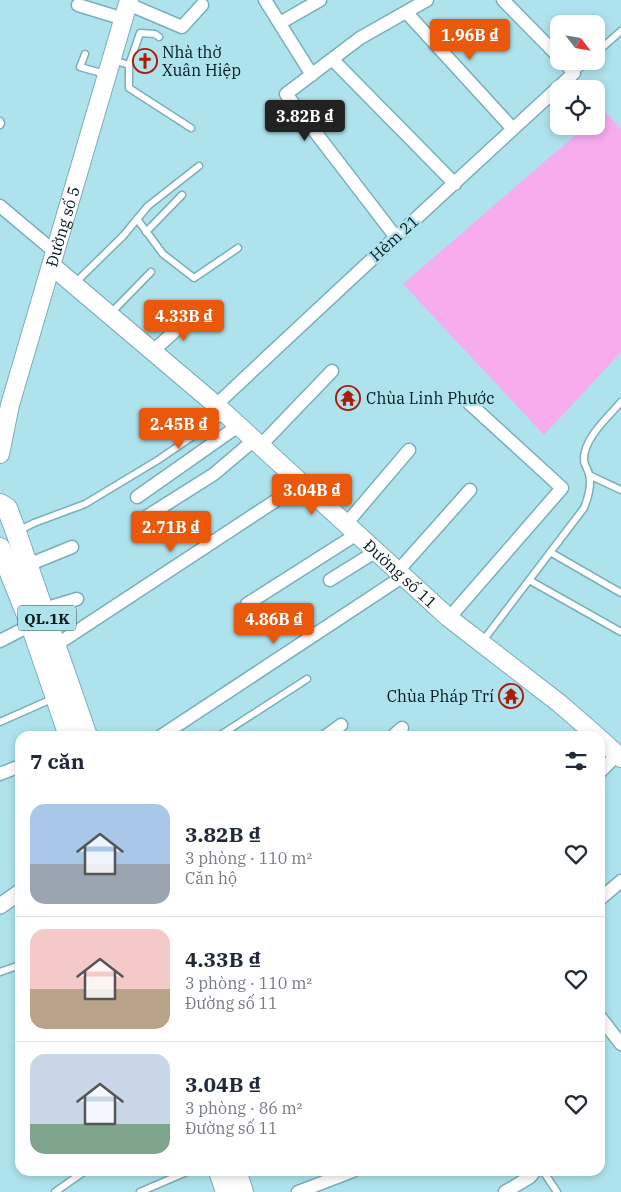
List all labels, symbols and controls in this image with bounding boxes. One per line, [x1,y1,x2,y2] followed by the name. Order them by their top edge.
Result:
[550,15,605,70] north arrow
[550,15,605,135] map controls
[424,18,516,61] pin: 1.96B ₫
[441,25,499,45] text: 1.96B ₫
[162,42,241,80] place label: Nhà thờ Xuân Hiệp
[132,48,158,74] church icon: Nhà thờ Xuân Hiệp
[550,80,605,135] button: locate
[259,100,351,142] pin: 3.82B ₫
[276,106,334,126] text: 3.82B ₫
[41,184,84,269] street label: Đường số 5
[365,211,423,265] street label: Hẻm 21
[138,300,230,342] pin: 4.33B ₫
[155,306,213,326] text: 4.33B ₫
[335,385,361,411] temple icon: Chùa Linh Phước
[366,388,495,408] place label: Chùa Linh Phước
[133,408,225,450] pin: 2.45B ₫
[150,414,208,434] text: 2.45B ₫
[266,474,358,516] pin: 3.04B ₫
[283,480,341,500] text: 3.04B ₫
[125,510,217,553] pin: 2.71B ₫
[142,517,200,537] text: 2.71B ₫
[360,535,441,612] street label: Đường số 11
[228,602,320,645] pin: 4.86B ₫
[18,606,76,630] road number: QL.1K
[245,609,303,629] text: 4.86B ₫
[498,683,524,709] temple icon: Chùa Pháp Trí
[387,686,494,706] place label: Chùa Pháp Trí
[30,747,85,775] text: 7 căn
[562,747,590,775] icon: filters
[185,820,261,848] text: 3.82B ₫
[70,824,130,884] icon: home
[562,840,590,868] icon: heart
[185,848,312,868] text: 3 phòng · 110 m²
[185,868,237,888] text: Căn hộ
[185,945,261,973] text: 4.33B ₫
[70,949,130,1009] icon: home
[562,965,590,993] icon: heart
[185,973,312,993] text: 3 phòng · 110 m²
[185,993,278,1013] text: Đường số 11
[185,1070,261,1098] text: 3.04B ₫
[70,1074,130,1134] icon: home
[562,1090,590,1118] icon: heart
[185,1098,302,1118] text: 3 phòng · 86 m²
[185,1118,278,1138] text: Đường số 11

